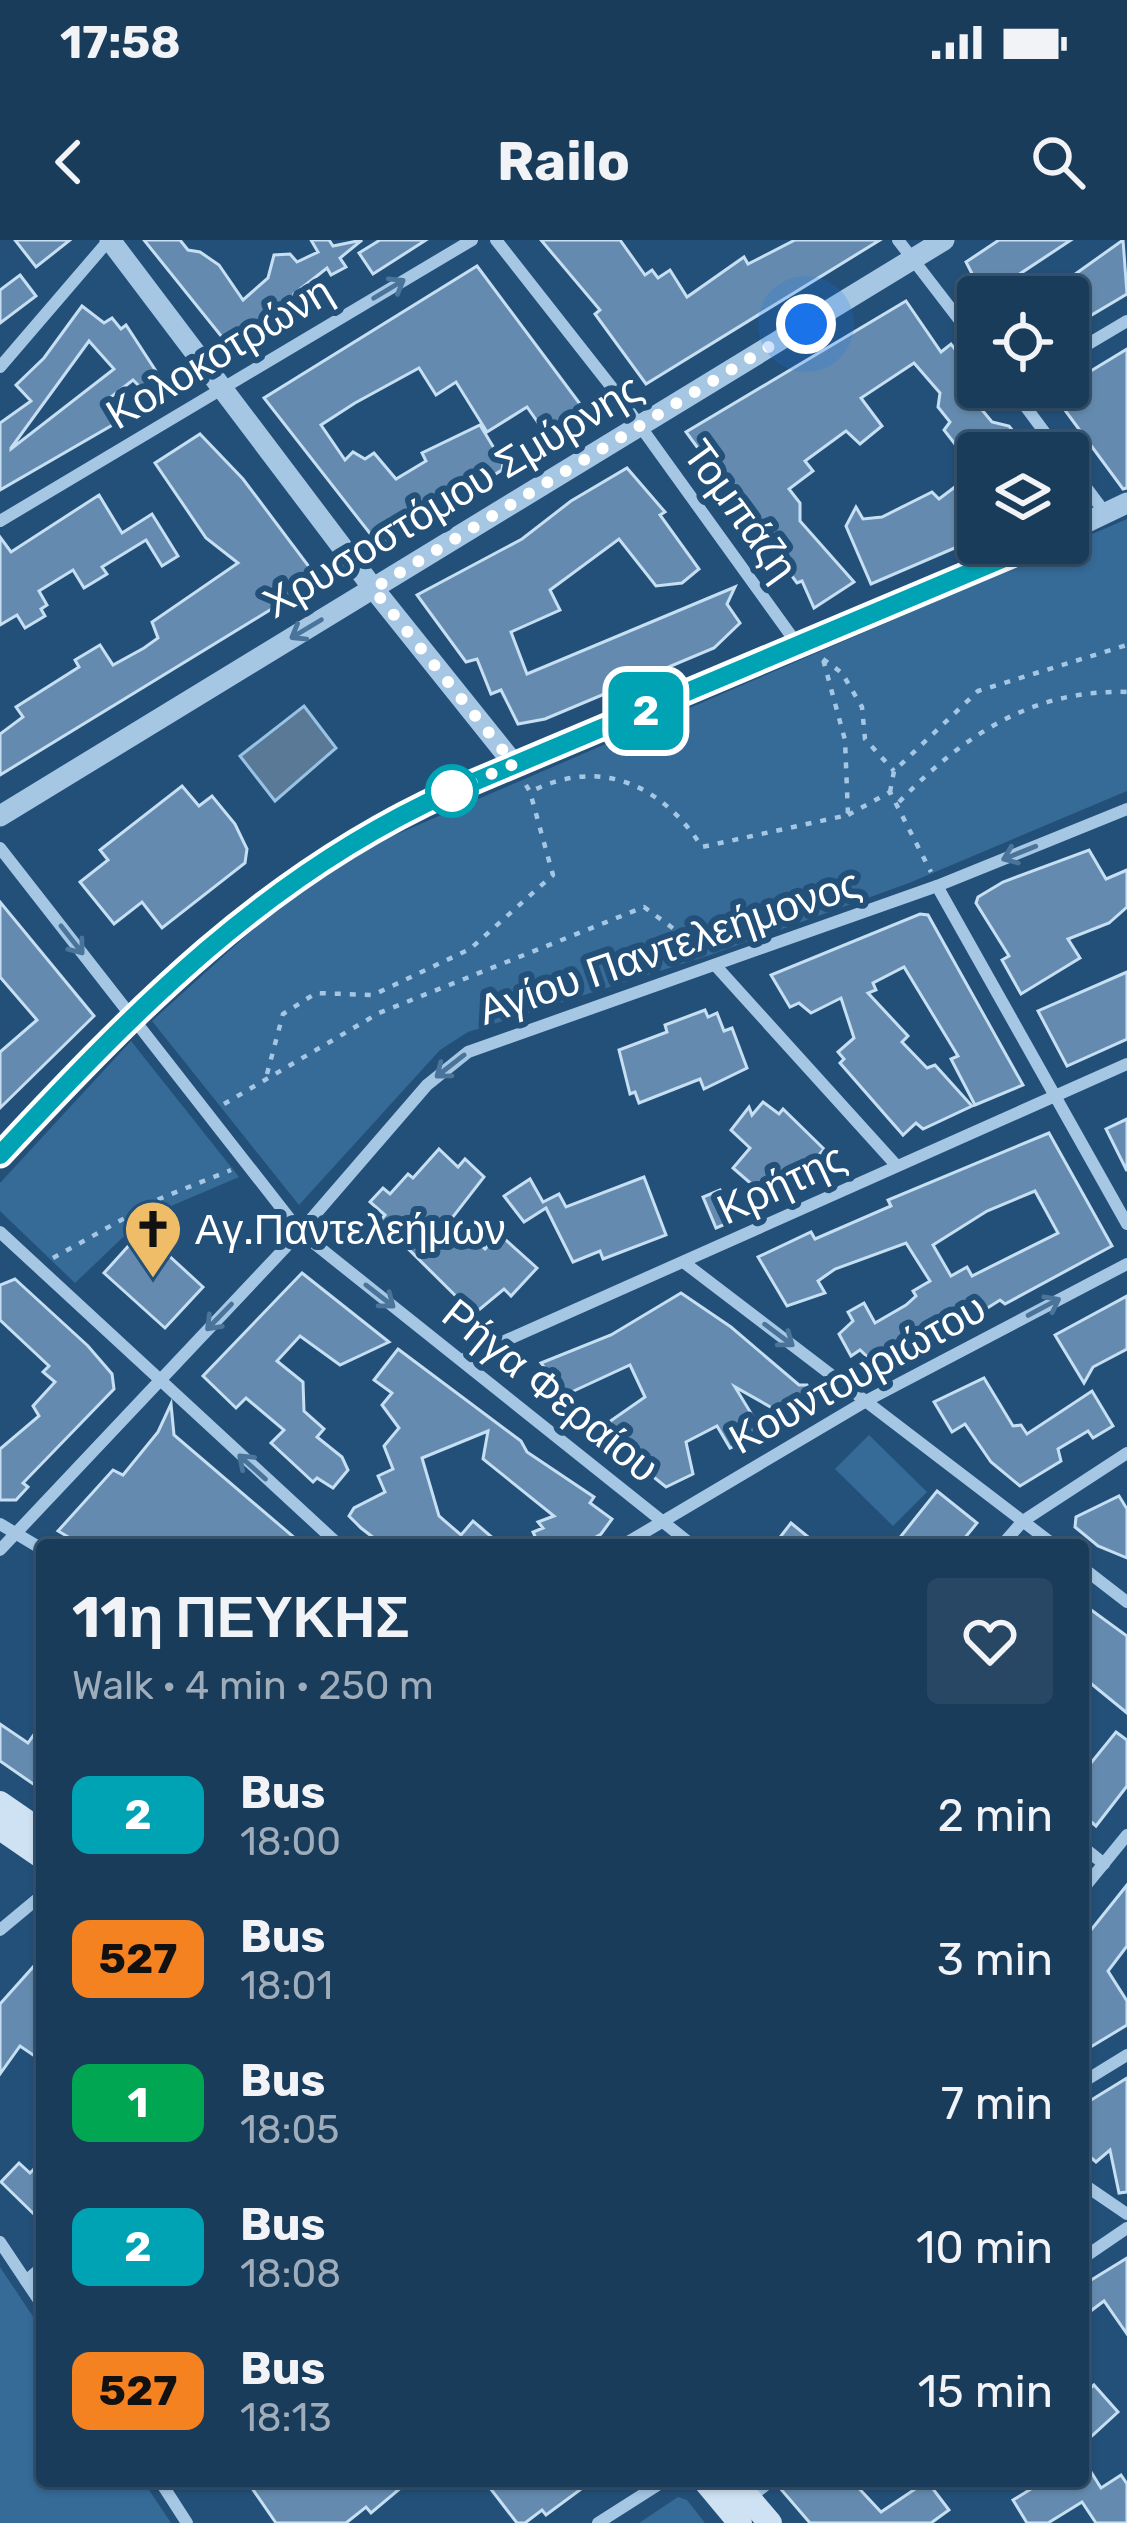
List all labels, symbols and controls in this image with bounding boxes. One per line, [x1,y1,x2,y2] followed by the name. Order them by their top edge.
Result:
[60,16,181,69] text: 17:58
[36,129,102,195] icon: back
[1025,129,1091,195] icon: search
[497,130,630,194] text: Railo
[97,266,342,440] street label: Κολοκοτρώνη
[957,276,1089,564] map controls
[957,276,1089,408] button: locate
[371,277,406,301] one-way arrow
[776,294,836,354] your location
[254,363,651,629] street label: Χρυσοστόμου Σμύρνης
[672,430,808,591] street label: Τομπάζη
[957,432,1089,564] button: layers
[290,617,324,641] one-way arrow
[607,672,685,750] line badge: 2
[632,686,660,736] text: 2
[427,766,477,816] unlabelled marker
[1001,844,1038,865] one-way arrow
[472,858,867,1036] street label: Αγίου Παντελεήμονος
[58,923,85,955] one-way arrow
[434,1052,466,1079] one-way arrow
[709,1133,853,1235] street label: Κρήτης
[122,1198,184,1280] church icon: Αγ.Παντελεήμων
[195,1205,506,1255] place label: Αγ.Παντελεήμων
[364,1282,396,1309] one-way arrow
[721,1283,994,1465] street label: Κουντουριώτου
[432,1289,668,1493] street label: Ρήγα Φεραίου
[1026,1295,1061,1318] one-way arrow
[205,1302,233,1331] one-way arrow
[762,1322,795,1347] one-way arrow
[237,1454,268,1481] one-way arrow
[927,1578,1053,1704] button: heart
[72,1584,409,1651] text: 11η ΠΕΥΚΗΣ
[72,1663,434,1709] text: Walk · 4 min · 250 m
[240,1766,325,1819] text: Bus
[937,1789,1053,1842] text: 2 min
[124,1790,152,1840] text: 2
[240,1819,341,1865] text: 18:00
[240,1910,325,1963] text: Bus
[937,1933,1053,1986] text: 3 min
[99,1934,177,1984] text: 527
[240,1963,333,2009] text: 18:01
[240,2054,325,2107] text: Bus
[941,2077,1053,2130] text: 7 min
[128,2078,148,2128] text: 1
[240,2107,339,2153] text: 18:05
[240,2198,325,2251] text: Bus
[916,2221,1053,2274] text: 10 min
[124,2222,152,2272] text: 2
[240,2251,341,2297] text: 18:08
[240,2342,325,2395] text: Bus
[918,2365,1053,2418] text: 15 min
[99,2366,177,2416] text: 527
[240,2395,332,2441] text: 18:13

